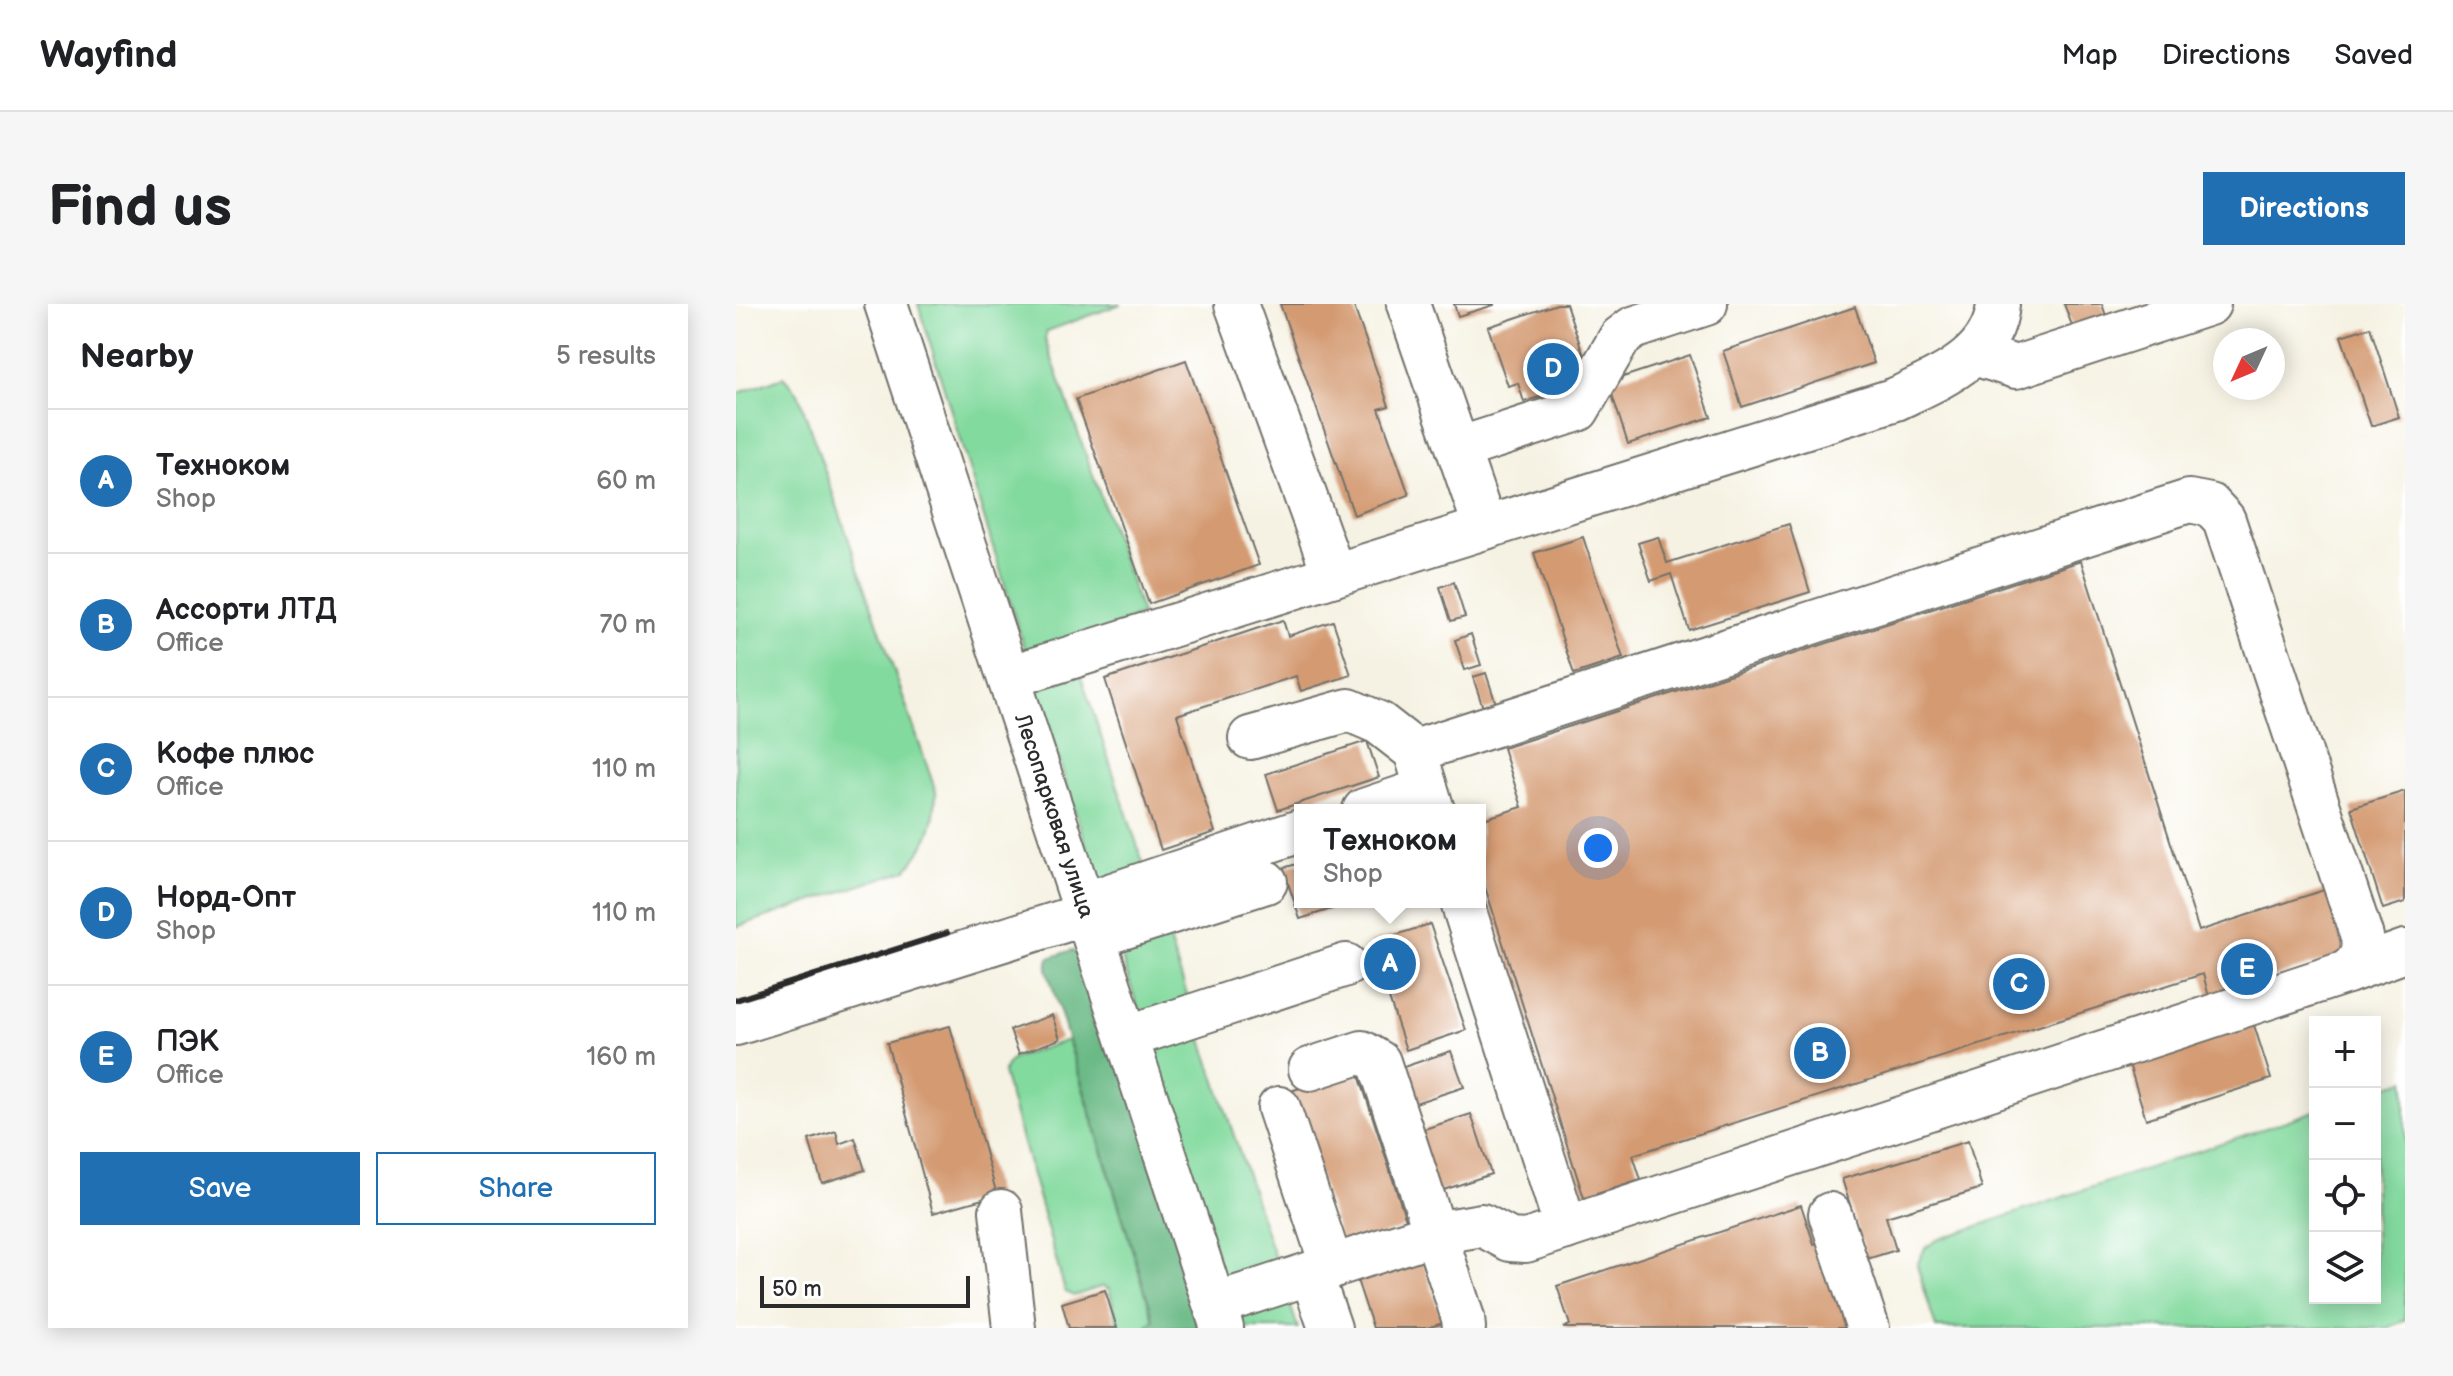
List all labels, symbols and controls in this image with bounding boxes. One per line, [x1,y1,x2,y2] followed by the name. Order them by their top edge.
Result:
[40,33,178,78] text: Wayfind
[2061,39,2118,72] text: Map
[2162,39,2290,72] text: Directions
[2334,39,2413,72] text: Saved
[2203,172,2405,245] button: Directions
[48,175,232,242] text: Find us
[2213,328,2285,400] north arrow
[80,336,194,377] text: Nearby
[1527,339,1579,399] pin: D
[556,341,656,372] text: 5 results
[156,448,290,484] text: Техноком
[98,466,114,497] text: A
[596,466,656,497] text: 60 m
[156,484,216,515] text: Shop
[156,592,336,628] text: Ассорти ЛТД
[97,610,115,641] text: B
[599,610,656,641] text: 70 m
[156,628,224,659] text: Office
[1008,710,1100,921] street label: Лесопарковая улица
[156,736,314,772] text: Кофе плюс
[97,754,115,785] text: C
[592,754,656,785] text: 110 m
[156,772,224,803] text: Office
[1294,804,1486,908] popup
[1323,823,1457,859] text: Техноком
[1578,828,1618,868] your location
[1323,859,1383,890] text: Shop
[156,880,296,916] text: Норд-Опт
[97,898,115,929] text: D
[592,898,656,929] text: 110 m
[156,916,216,947] text: Shop
[1364,934,1416,994] pin: A
[2221,939,2273,999] pin: E
[1993,954,2045,1014] pin: C
[2309,1016,2381,1304] map controls
[2309,1016,2381,1088] button: +
[1794,1023,1846,1083] pin: B
[156,1024,219,1060] text: ПЭК
[98,1042,114,1073] text: E
[586,1042,656,1073] text: 160 m
[156,1060,224,1091] text: Office
[2309,1088,2381,1160] button: −
[80,1152,360,1225] button: Save
[376,1152,656,1225] button: Share
[2309,1160,2381,1232] button: locate
[2309,1232,2381,1304] button: layers
[760,1272,970,1308] scale bar
[772,1276,822,1303] text: 50 m

